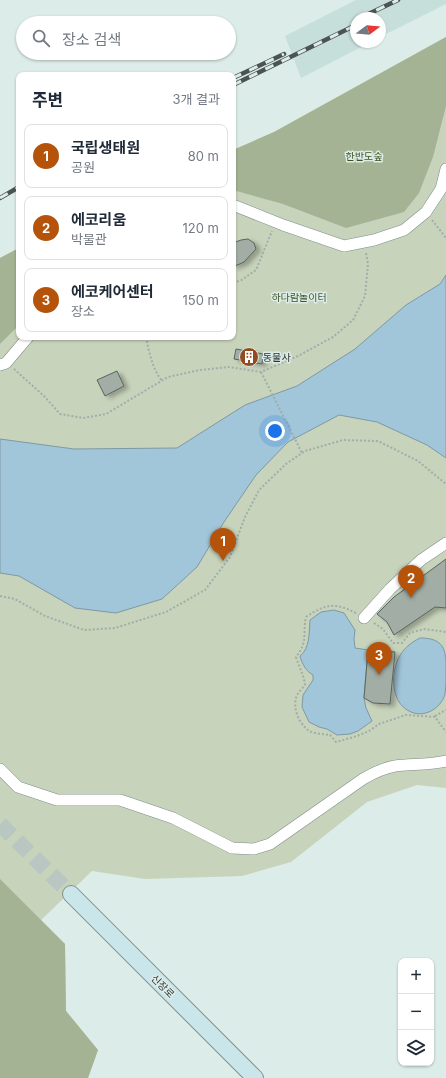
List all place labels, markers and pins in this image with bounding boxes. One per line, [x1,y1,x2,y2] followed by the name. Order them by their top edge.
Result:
[238,346,260,368] building icon: 동물사
[263,351,291,363] place label: 동물사
[210,528,236,561] pin: 1
[398,565,424,598] pin: 2
[366,642,392,675] pin: 3

